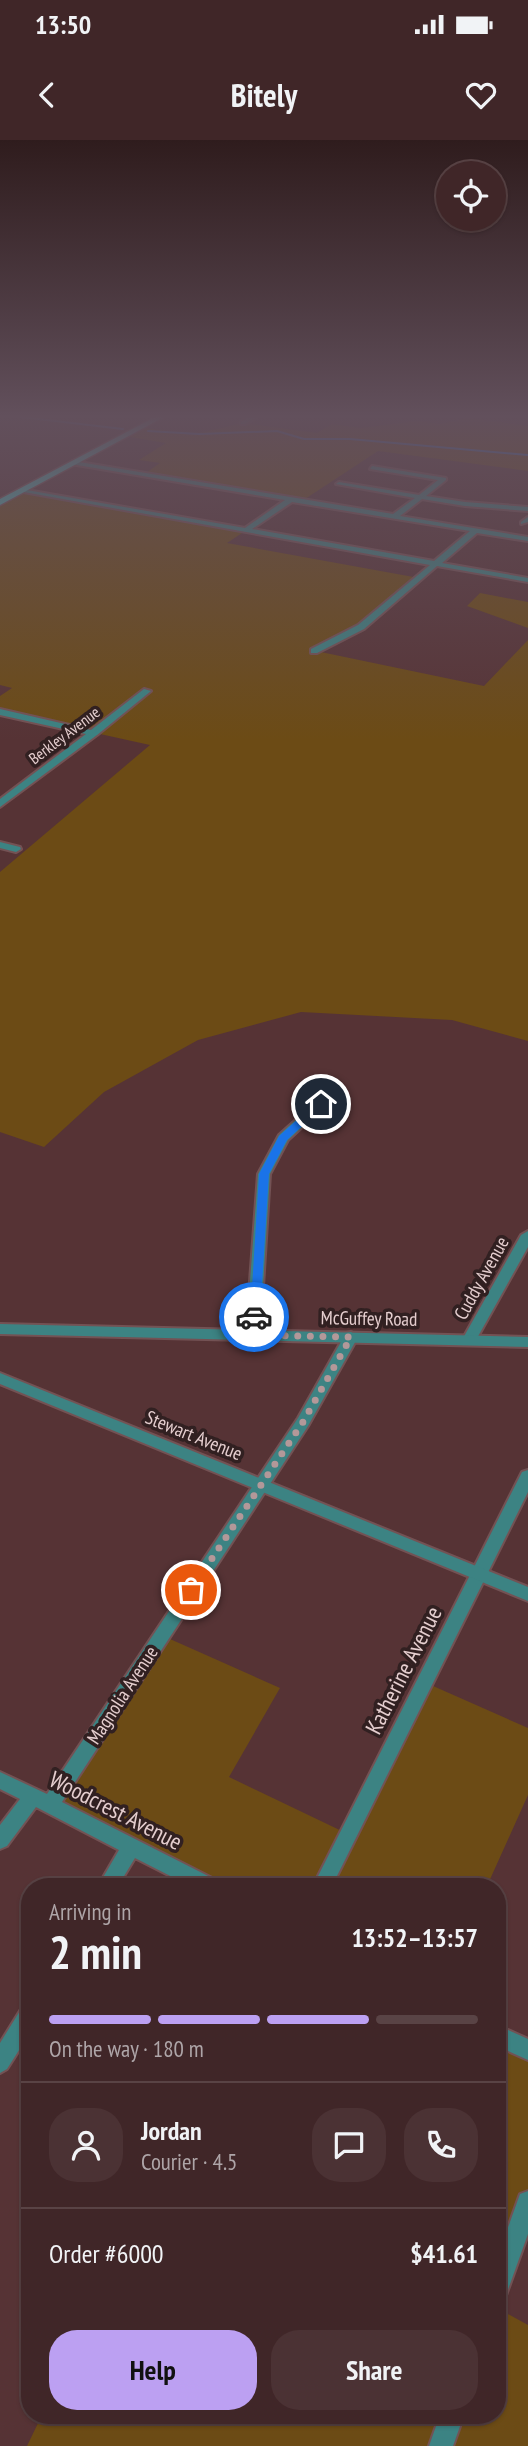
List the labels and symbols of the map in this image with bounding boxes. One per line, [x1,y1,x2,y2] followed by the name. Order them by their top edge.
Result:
[25,702,103,768] street label: Berkley Avenue
[291,1074,351,1134] pin
[448,1232,514,1324] street label: Cuddy Avenue
[219,1282,289,1352] courier
[320,1305,418,1331] street label: McGuffey Road
[142,1405,246,1465] street label: Stewart Avenue
[161,1560,221,1620] pin
[358,1601,448,1739] street label: Katherine Avenue
[81,1641,163,1749] street label: Magnolia Avenue
[45,1764,187,1856] street label: Woodcrest Avenue

